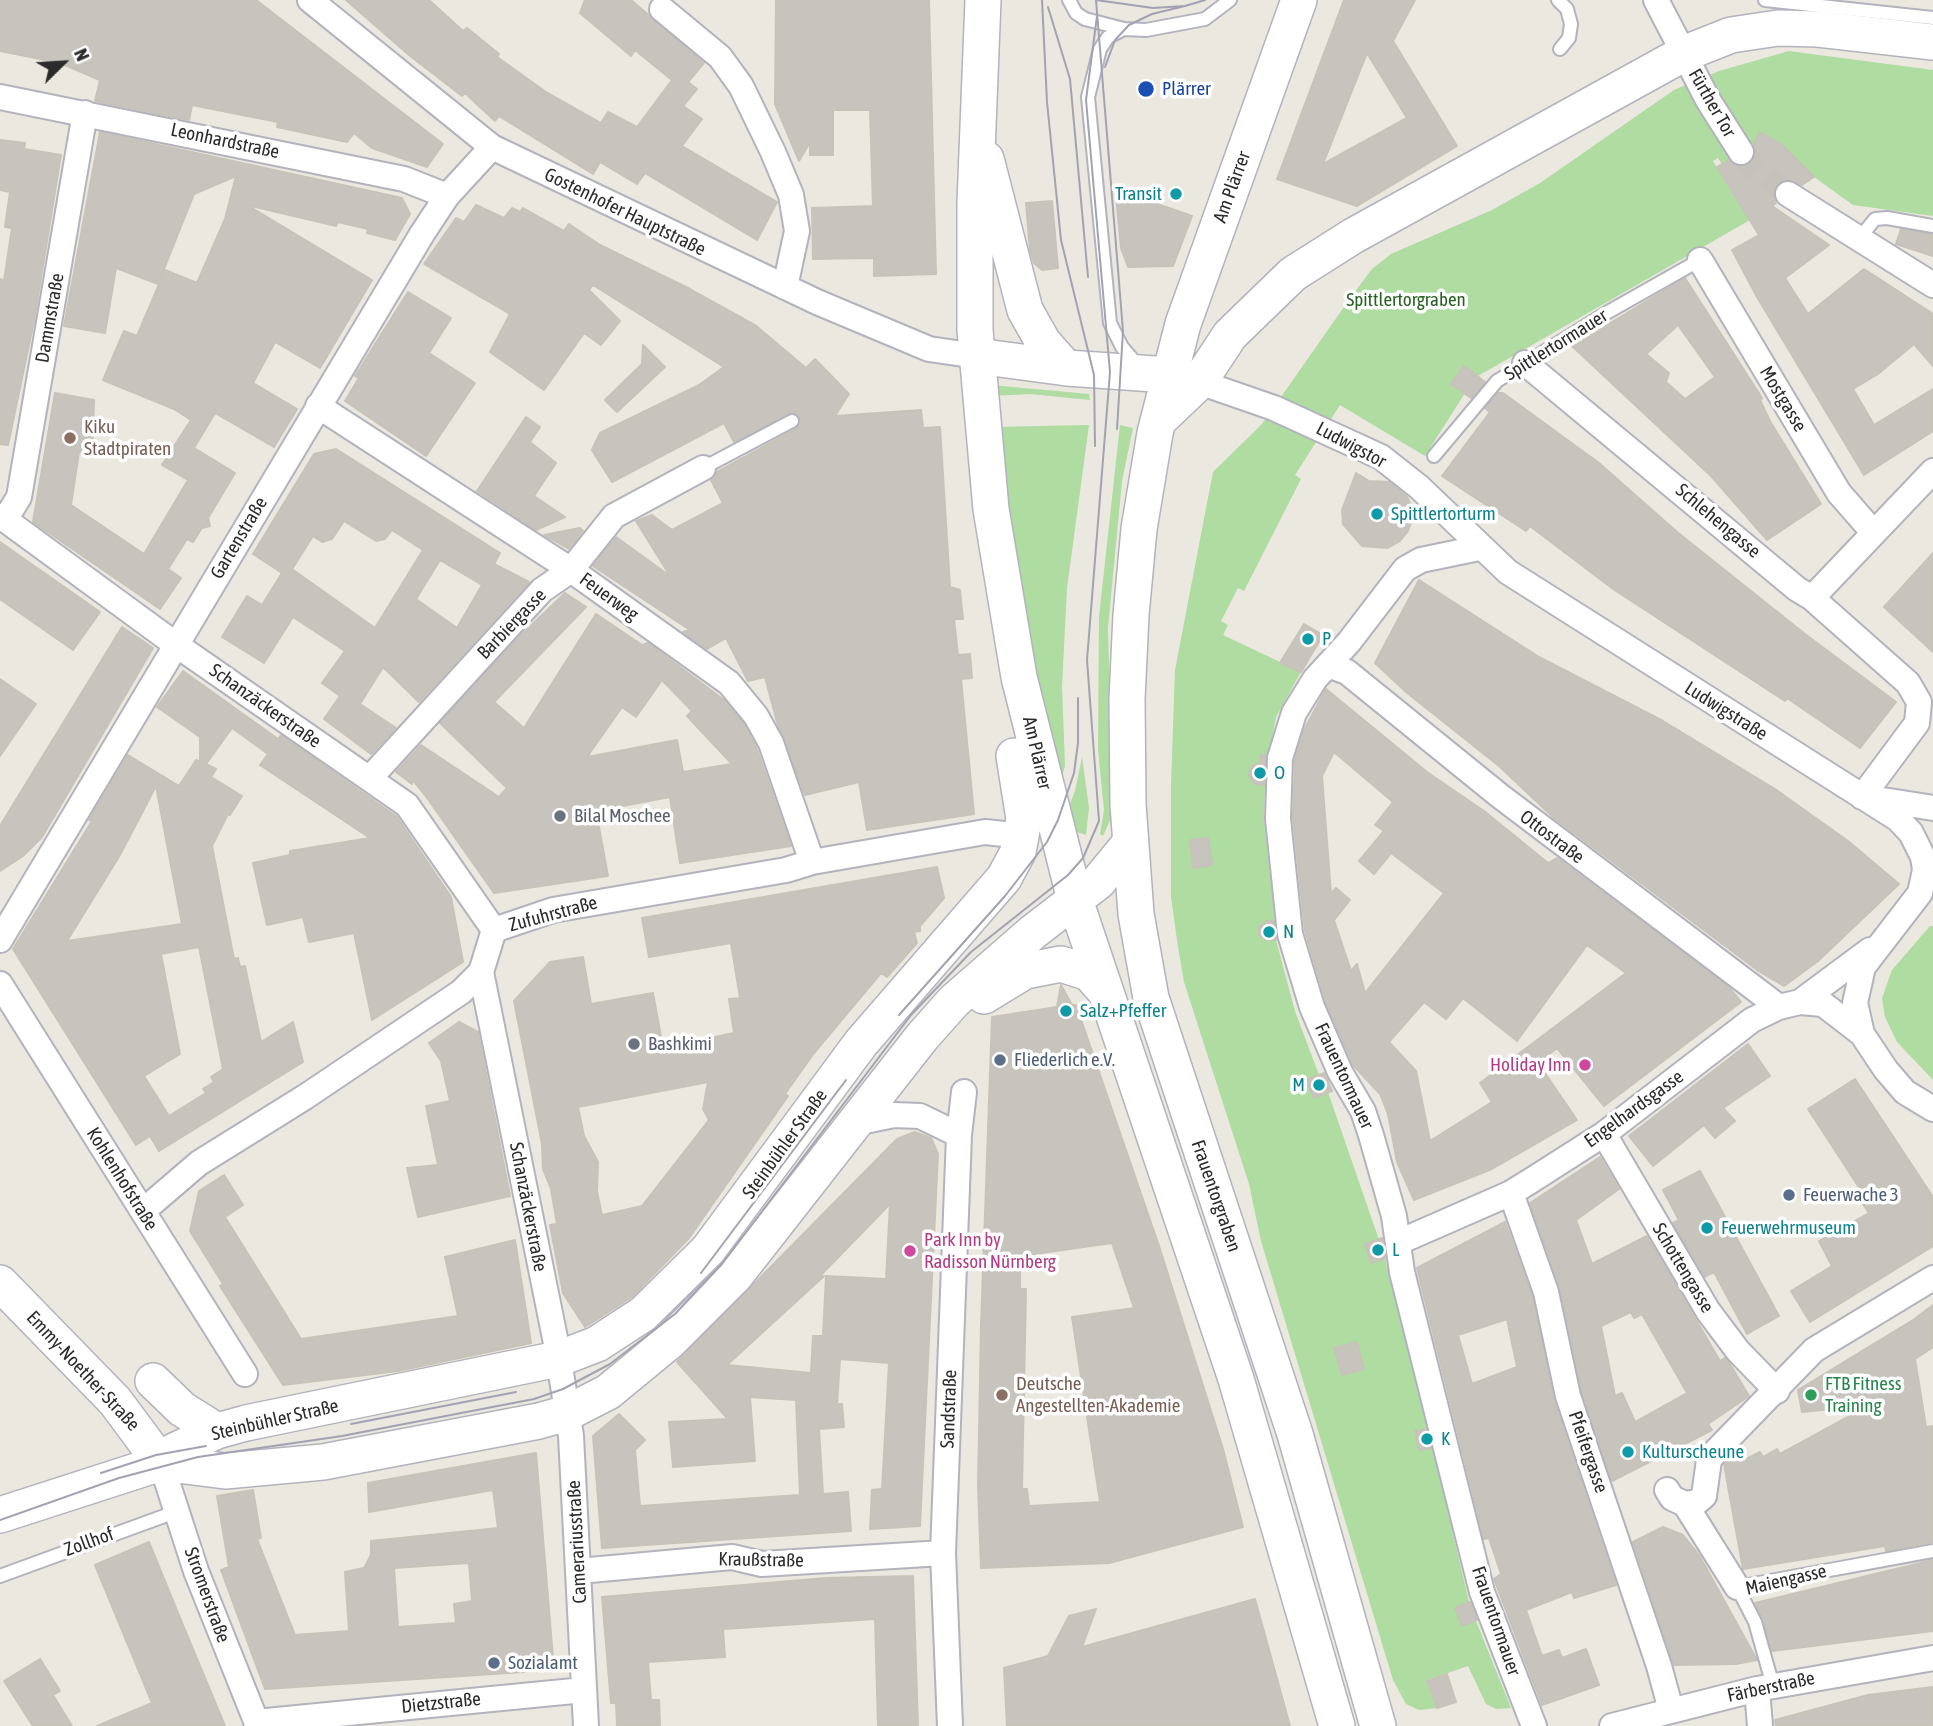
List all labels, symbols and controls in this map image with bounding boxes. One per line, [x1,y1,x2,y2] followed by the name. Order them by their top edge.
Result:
[28,28,98,98] north arrow
[70,45,95,64] text: N
[1683,65,1741,141] street label: Fürther Tor
[1162,78,1211,100] place label: Plärrer
[1136,79,1156,99] marker: Plärrer
[169,118,281,164] street label: Leonhardstraße
[1209,148,1255,226] street label: Am Plärrer
[541,163,709,261] street label: Gostenhofer Hauptstraße
[1115,183,1162,205] place label: Transit
[1168,186,1184,202] marker: Transit
[31,271,69,365] street label: Dammstraße
[1346,289,1466,311] park label: Spittlertorgraben
[1500,304,1612,386] street label: Spittlertormauer
[1755,362,1811,436] street label: Mostgasse
[84,416,171,460] place label: Kiku Stadtpiraten
[1312,417,1390,473] street label: Ludwigstor
[62,430,78,446] marker: Kiku Stadtpiraten
[1671,479,1765,563] street label: Schlehengasse
[206,493,272,583] street label: Gartenstraße
[1391,503,1496,525] place label: Spittlertorturm
[1369,506,1385,522] marker: Spittlertorturm
[575,568,643,626] street label: Feuerweg
[473,584,551,664] street label: Barbiergasse
[1322,628,1331,650] place label: P
[1300,631,1316,647] marker: P
[205,659,325,753] street label: Schanzäckerstraße
[1680,677,1772,745] street label: Ludwigstraße
[1018,714,1056,792] street label: Am Plärrer
[1274,762,1285,784] place label: O
[1252,765,1268,781] marker: O
[574,805,671,827] place label: Bilal Moschee
[1515,805,1589,869] street label: Ottostraße
[552,808,568,824] marker: Bilal Moschee
[506,891,600,937] street label: Zufuhrstraße
[1283,921,1294,943] place label: N
[1261,924,1277,940] marker: N
[1080,1000,1166,1022] place label: Salz+Pfeffer
[1058,1003,1074,1019] marker: Salz+Pfeffer
[1310,1019,1378,1133] street label: Frauentormauer
[648,1033,712,1055] place label: Bashkimi
[626,1036,642,1052] marker: Bashkimi
[1014,1049,1115,1071] place label: Fliederlich e.V.
[992,1052,1008,1068] marker: Fliederlich e.V.
[1490,1054,1571,1076] place label: Holiday Inn
[1577,1057,1593,1073] marker: Holiday Inn
[1580,1065,1688,1153] street label: Engelhardsgasse
[1292,1074,1305,1096] place label: M
[1311,1077,1327,1093] marker: M
[738,1085,832,1203] street label: Steinbühler Straße
[81,1123,163,1235] street label: Kohlenhofstraße
[1186,1137,1246,1255] street label: Frauentorgraben
[504,1141,552,1273] street label: Schanzäckerstraße
[1803,1184,1899,1206] place label: Feuerwache 3
[1781,1187,1797,1203] marker: Feuerwache 3
[1721,1217,1856,1239] place label: Feuerwehrmuseum
[1647,1219,1719,1317] street label: Schottengasse
[1699,1220,1715,1236] marker: Feuerwehrmuseum
[924,1229,1056,1273] place label: Park Inn by Radisson Nürnberg
[1392,1239,1399,1261] place label: L
[1370,1242,1386,1258] marker: L
[902,1243,918,1259] marker: Park Inn by Radisson Nürnberg
[22,1306,144,1436] street label: Emmy-Noether-Straße
[936,1369,962,1449] street label: Sandstraße
[1016,1373,1180,1417] place label: Deutsche Angestellten-Akademie
[1825,1373,1901,1417] place label: FTB Fitness Training
[994,1387,1010,1403] marker: Deutsche Angestellten-Akademie
[1803,1387,1819,1403] marker: FTB Fitness Training
[209,1394,341,1446] street label: Steinbühler Straße
[1563,1408,1613,1496] street label: Pfeifergasse
[1441,1428,1450,1450] place label: K
[1419,1431,1435,1447] marker: K
[1642,1441,1744,1463] place label: Kulturscheune
[1620,1444,1636,1460] marker: Kulturscheune
[562,1480,592,1604] street label: Camerariusstraße
[61,1523,117,1561] street label: Zollhof
[179,1544,235,1646] street label: Stromerstraße
[718,1548,804,1572] street label: Kraußstraße
[1743,1560,1829,1600] street label: Maiengasse
[1467,1563,1525,1679] street label: Frauentormauer
[508,1652,578,1674] place label: Sozialamt
[486,1655,502,1671] marker: Sozialamt
[1725,1667,1817,1707] street label: Färberstraße
[400,1687,482,1719] street label: Dietzstraße

